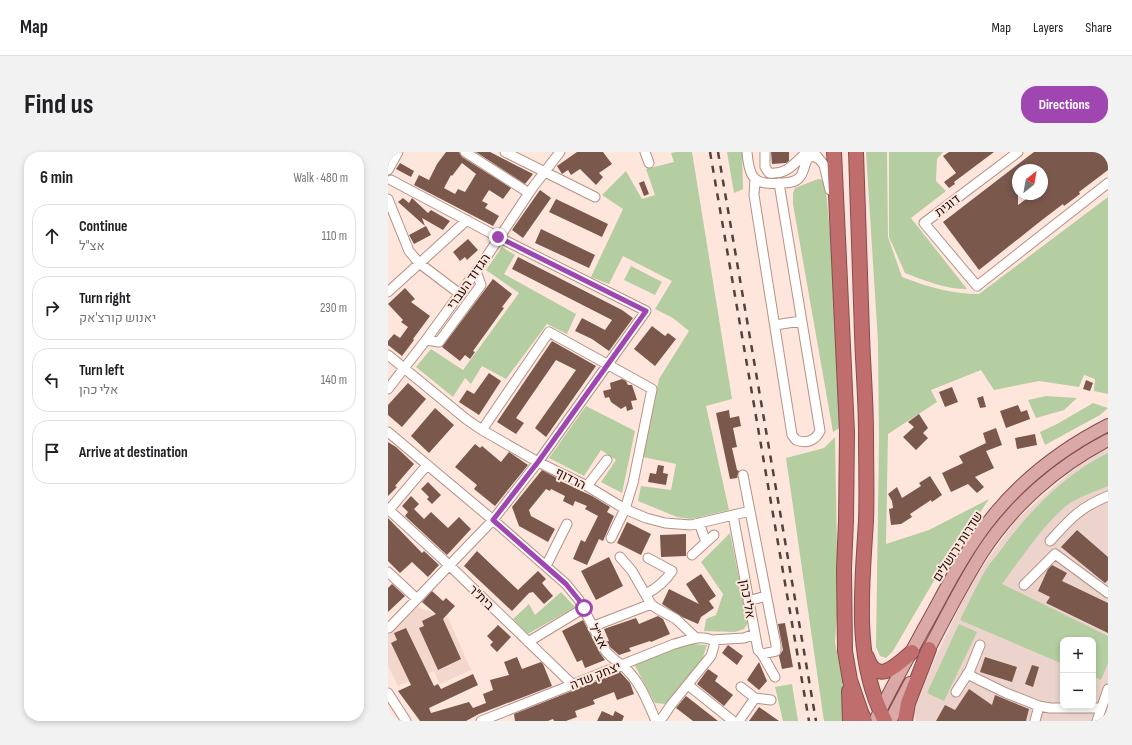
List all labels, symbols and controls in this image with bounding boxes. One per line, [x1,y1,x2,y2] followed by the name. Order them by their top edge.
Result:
[20,16,48,39] text: Map
[991,19,1011,36] text: Map
[1033,19,1063,36] text: Layers
[1085,19,1112,36] text: Share
[1021,86,1108,123] button: Directions
[24,88,93,121] text: Find us
[1012,164,1048,200] north arrow
[40,168,73,188] text: 6 min
[293,170,348,186] text: Walk · 480 m
[932,191,964,221] street label: דוגית
[79,217,128,236] text: Continue
[41,225,63,247] icon: ahead
[322,228,347,244] text: 110 m
[489,228,507,246] route end
[79,238,105,254] text: אצ"ל
[444,251,494,313] street label: הגדוד העברי
[79,289,131,308] text: Turn right
[41,297,63,319] icon: right
[320,300,347,316] text: 230 m
[79,310,156,326] text: יאנוש קורצ'אק
[79,361,124,380] text: Turn left
[41,369,63,391] icon: left
[321,372,347,388] text: 140 m
[79,382,118,398] text: אלי כהן
[41,441,63,463] icon: arrive
[79,443,188,462] text: Arrive at destination
[553,464,589,493] street label: הרדוף
[929,508,987,585] street label: שדרות ירושלים
[736,578,758,620] street label: אלי כהן
[465,582,497,614] street label: בית"ר
[575,599,593,617] route start
[585,621,611,652] street label: אצ"ל
[1060,637,1096,709] map controls
[1060,637,1096,673] button: +
[567,658,623,693] street label: יצחק שדה
[1060,673,1096,709] button: −

